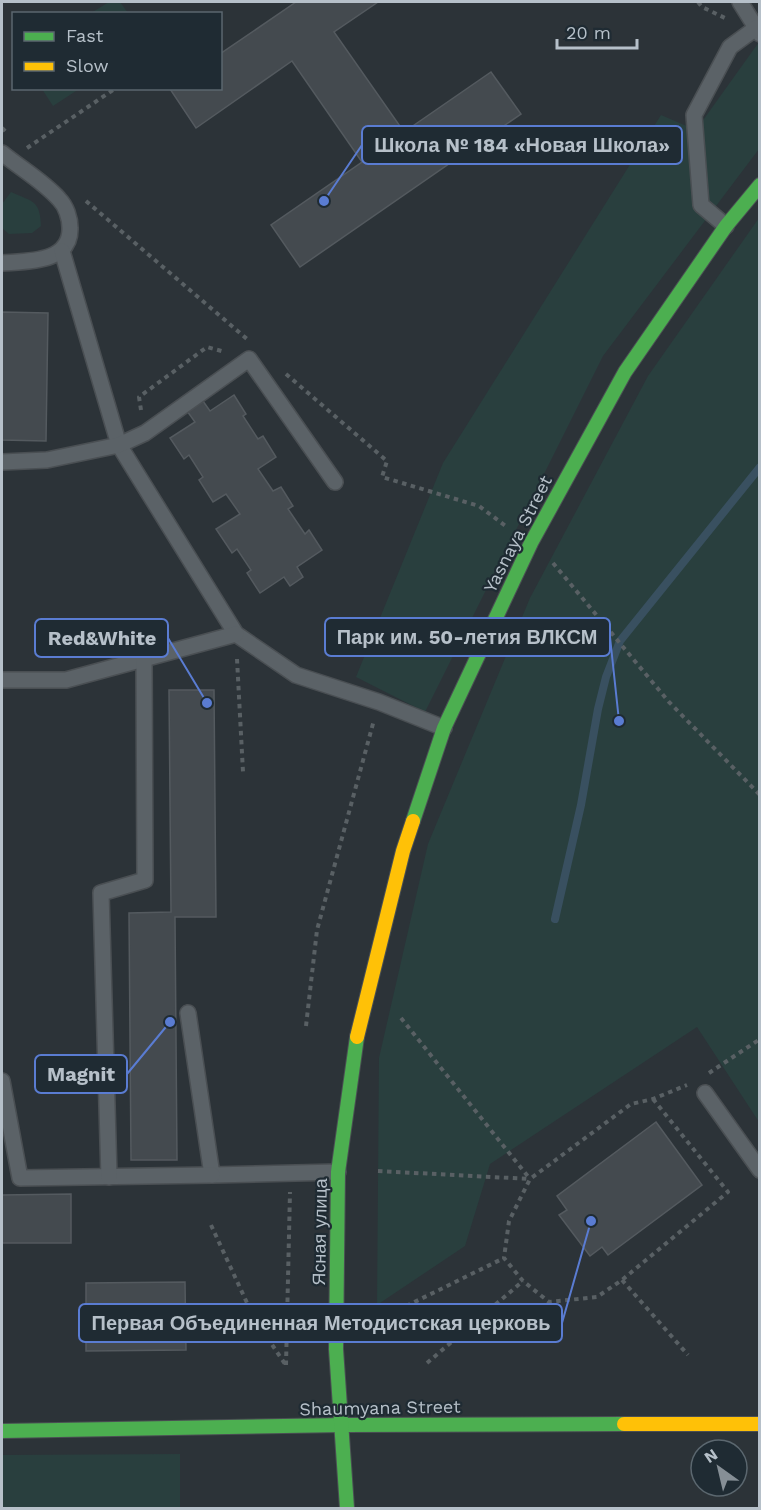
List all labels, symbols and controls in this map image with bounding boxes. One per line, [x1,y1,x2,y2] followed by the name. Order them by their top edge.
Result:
[12,12,222,90] legend
[557,12,636,50] scale bar
[566,22,611,43] text: 20 m
[66,25,104,46] text: Fast
[66,55,109,76] text: Slow
[362,126,682,164] callout: Школа № 184 «Новая Школа»
[374,133,670,157] text: Школа № 184 «Новая Школа»
[479,471,556,596] street label: Yasnaya Street
[325,618,610,656] callout: Парк им. 50-летия ВЛКСМ
[35,619,168,657] callout: Red&White
[337,625,597,649] text: Парк им. 50-летия ВЛКСМ
[48,626,156,650] text: Red&White
[35,1055,127,1093] callout: Magnit
[47,1062,115,1086] text: Magnit
[308,1177,331,1286] street label: Ясная улица
[79,1304,562,1342] callout: Первая Объединенная Методистская церковь
[92,1311,550,1335] text: Первая Объединенная Методистская церковь
[299,1396,461,1419] street label: Shaumyana Street
[689,1438,749,1498] north arrow
[701,1445,721,1467] text: N

